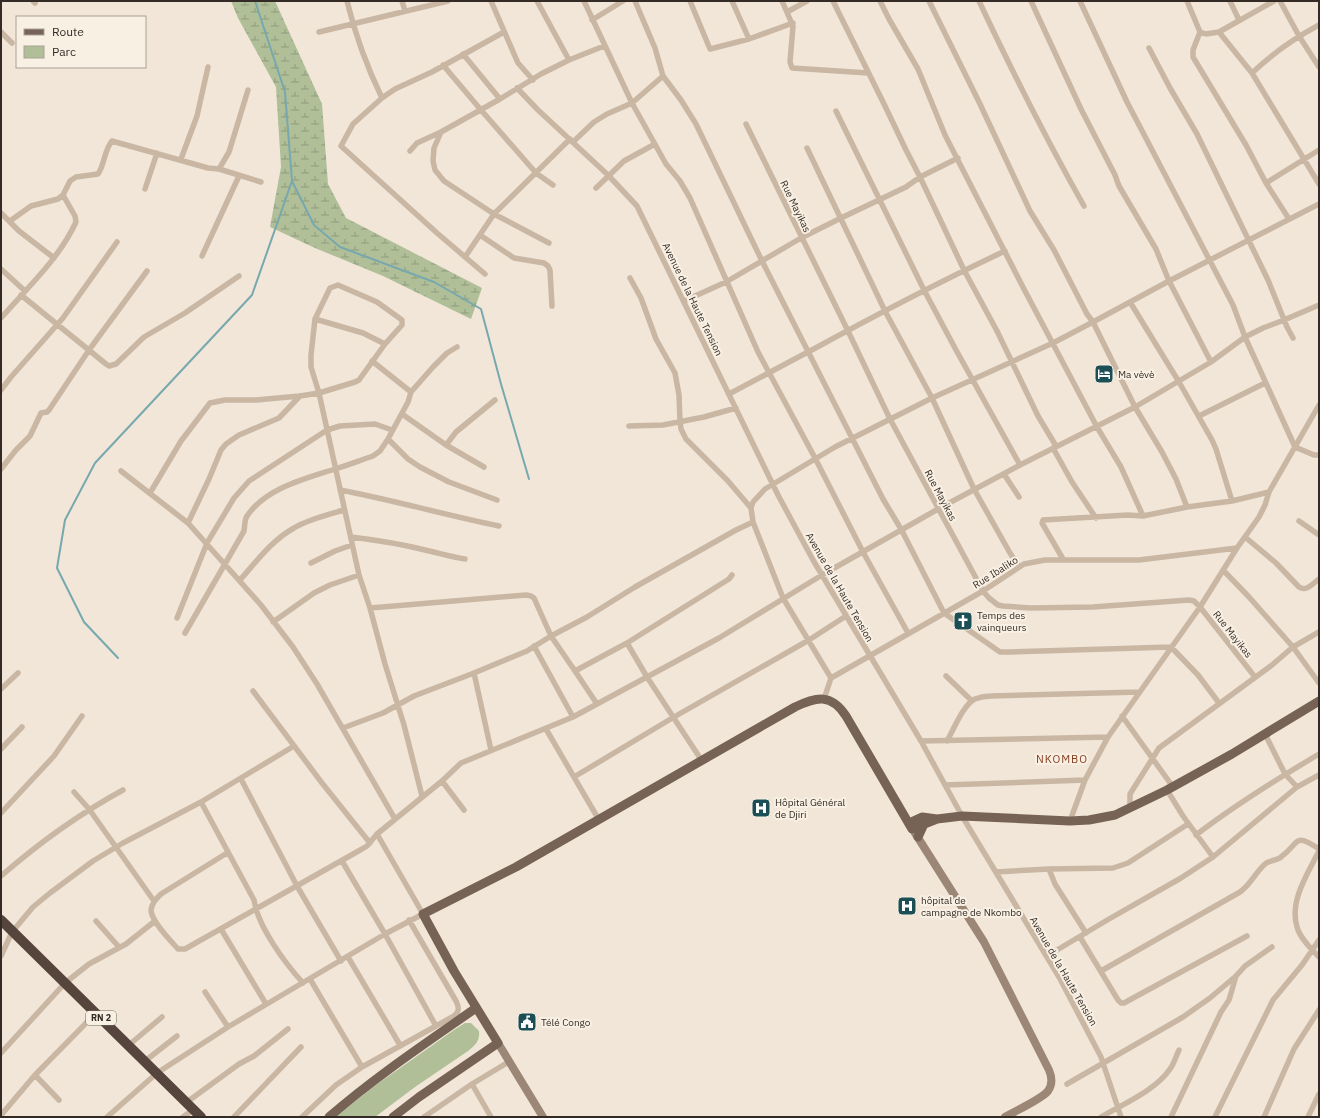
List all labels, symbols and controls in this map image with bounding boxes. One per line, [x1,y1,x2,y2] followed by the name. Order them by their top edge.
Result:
[16,16,146,68] legend
[52,24,84,39] text: Route
[52,44,76,59] text: Parc
[777,178,814,234] street label: Rue Mayikas
[660,241,726,358] street label: Avenue de la Haute Tension
[1093,363,1115,385] hotel icon: Ma vèvè
[1118,368,1155,381] place label: Ma vèvè
[922,467,960,523] street label: Rue Mayikas
[803,530,876,644] street label: Avenue de la Haute Tension
[970,553,1021,591] street label: Rue Ibaliko
[1210,608,1255,661] street label: Rue Mayikas
[977,609,1027,634] place label: Temps des vainqueurs
[952,610,974,632] church icon: Temps des vainqueurs
[1036,752,1088,766] district label: NKOMBO
[775,796,845,821] place label: Hôpital Général de Djiri
[750,797,772,819] hospital icon: Hôpital Général de Djiri
[921,894,1022,919] place label: hôpital de campagne de Nkombo
[896,895,918,917] hospital icon: hôpital de campagne de Nkombo
[1027,914,1100,1028] street label: Avenue de la Haute Tension
[86,1011,116,1025] road number: RN 2
[516,1011,538,1033] public building icon: Télé Congo
[541,1016,591,1029] place label: Télé Congo

